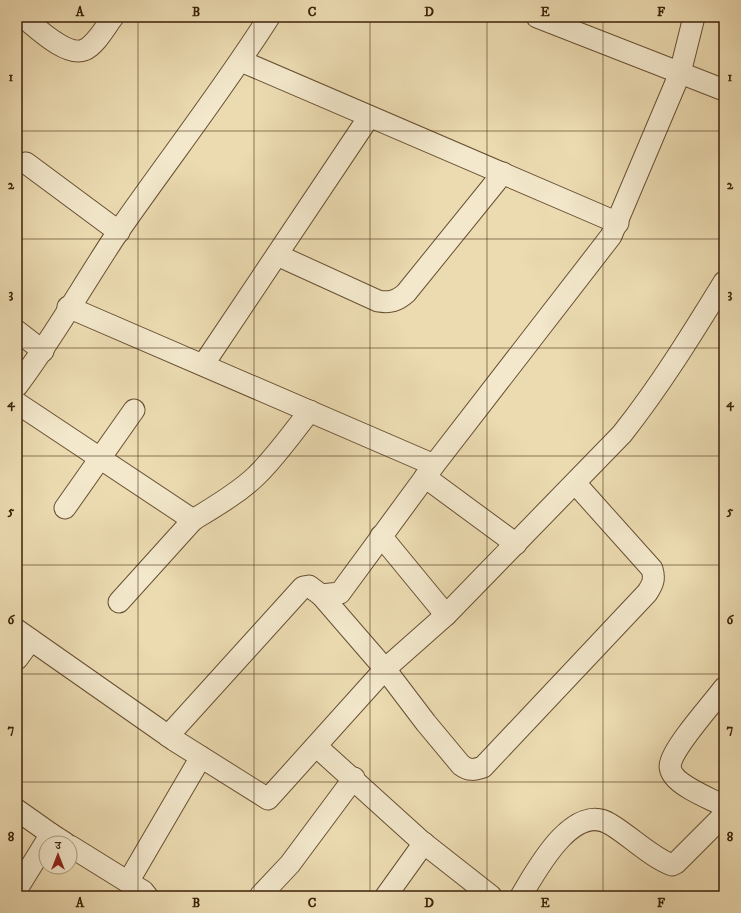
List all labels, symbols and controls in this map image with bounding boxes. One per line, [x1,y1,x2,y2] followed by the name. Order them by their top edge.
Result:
[75,4,85,20] text: A
[192,4,200,20] text: B
[308,4,317,20] text: C
[424,4,434,20] text: D
[540,4,550,20] text: E
[657,4,666,20] text: F
[9,69,14,85] text: 1
[728,69,733,85] text: 1
[8,177,15,193] text: 2
[727,177,734,193] text: 2
[9,286,14,302] text: 3
[728,286,733,302] text: 3
[6,395,15,412] text: 4
[725,395,734,412] text: 4
[7,503,15,519] text: 5
[726,503,734,519] text: 5
[8,612,16,628] text: 6
[727,612,735,628] text: 6
[8,721,15,737] text: 7
[727,721,734,737] text: 7
[8,829,15,845] text: 8
[727,829,734,845] text: 8
[38,835,78,875] north arrow
[54,839,62,853] text: उ
[75,895,85,911] text: A
[192,895,200,911] text: B
[308,895,317,911] text: C
[424,895,434,911] text: D
[540,895,550,911] text: E
[657,895,666,911] text: F

